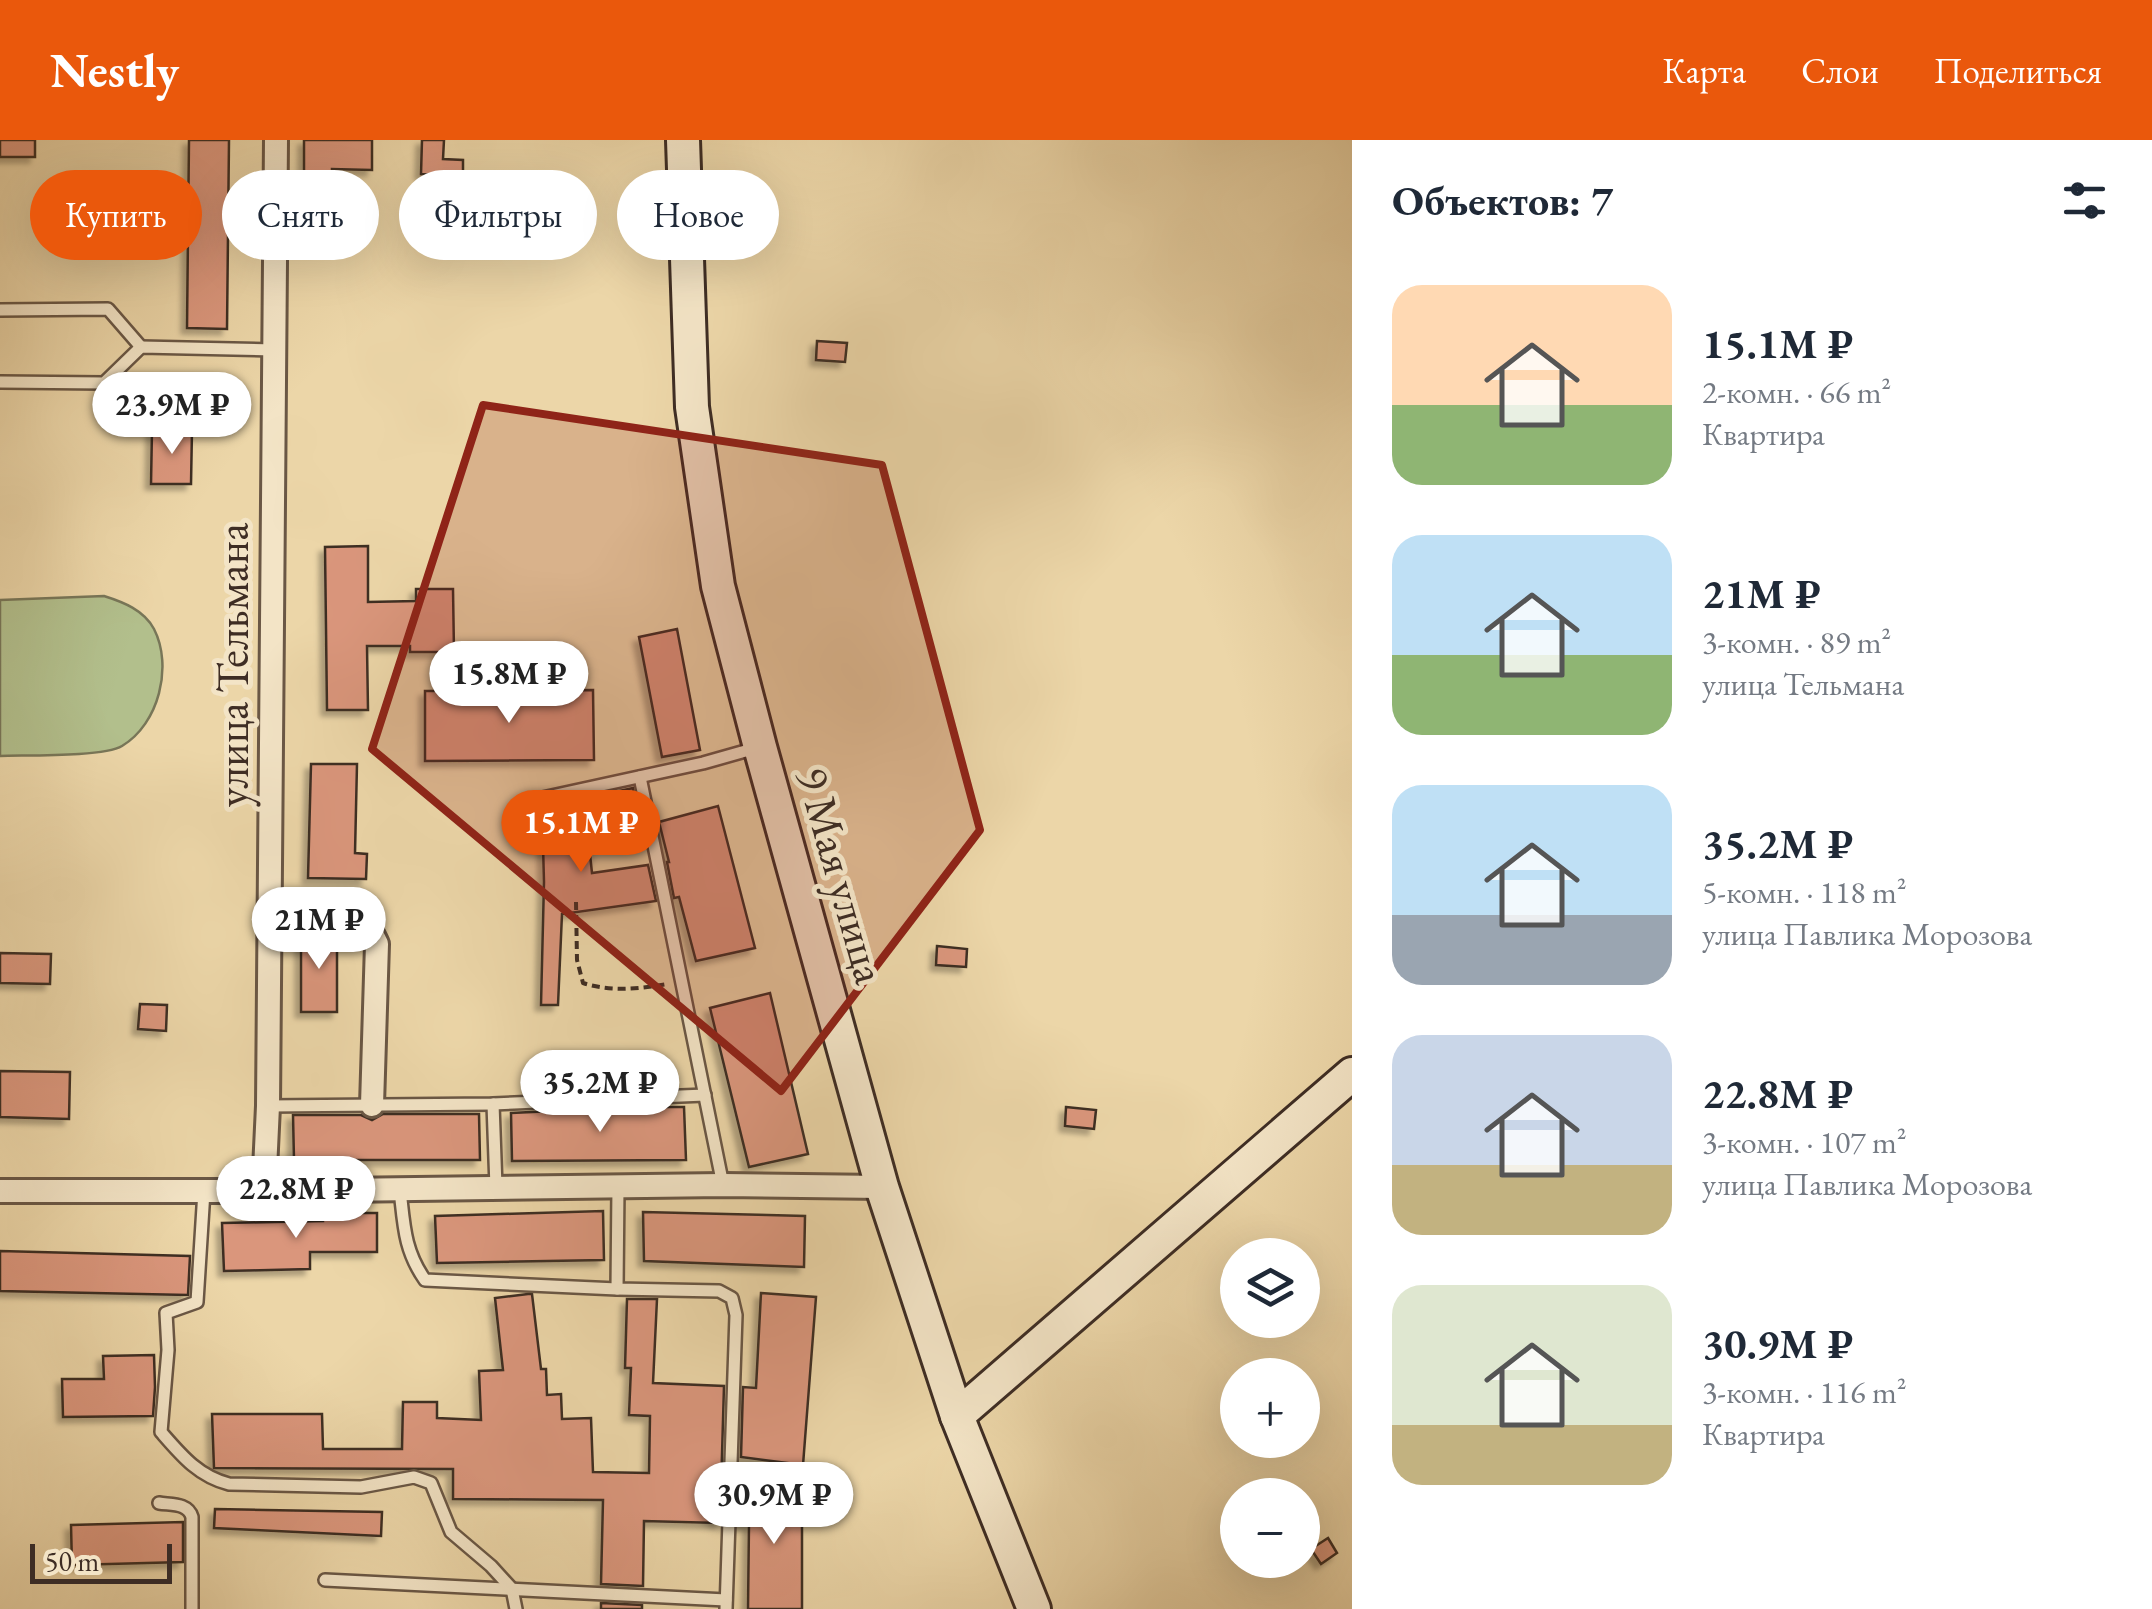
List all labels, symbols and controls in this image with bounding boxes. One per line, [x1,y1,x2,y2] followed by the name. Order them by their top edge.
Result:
[50,39,179,101] text: Nestly
[1663,48,1746,93] text: Карта
[1801,48,1879,93] text: Слои
[1934,48,2102,93] text: Поделиться
[30,170,202,260] chip: Купить
[222,170,379,260] chip: Снять
[399,170,597,260] chip: Фильтры
[617,170,779,260] chip: Новое
[1392,173,1613,228] text: Объектов: 7
[2057,173,2112,228] icon: filters
[1702,316,1853,371] text: 15.1M ₽
[1472,325,1592,445] icon: home
[1702,371,1891,413] text: 2-комн. · 66 m²
[80,372,264,457] pin: 23.9M ₽
[114,383,230,425] text: 23.9M ₽
[1702,413,1825,455] text: Квартира
[203,523,261,807] street label: улица Тельмана
[1702,566,1821,621] text: 21M ₽
[1472,575,1592,695] icon: home
[1702,621,1891,663] text: 3-комн. · 89 m²
[417,641,601,726] pin: 15.8M ₽
[451,652,567,694] text: 15.8M ₽
[1702,663,1904,705] text: улица Тельмана
[783,760,901,990] street label: 9 Мая улица
[489,790,673,875] pin: 15.1M ₽
[523,801,639,843] text: 15.1M ₽
[1702,816,1853,871] text: 35.2M ₽
[1472,825,1592,945] icon: home
[1702,871,1907,913] text: 5-комн. · 118 m²
[249,887,389,972] pin: 21M ₽
[274,898,364,940] text: 21M ₽
[1702,913,2032,955] text: улица Павлика Морозова
[508,1050,692,1135] pin: 35.2M ₽
[542,1061,658,1103] text: 35.2M ₽
[1702,1066,1853,1121] text: 22.8M ₽
[1472,1075,1592,1195] icon: home
[1702,1121,1907,1163] text: 3-комн. · 107 m²
[204,1156,388,1241] pin: 22.8M ₽
[1702,1163,2032,1205] text: улица Павлика Морозова
[238,1167,354,1209] text: 22.8M ₽
[1220,1238,1320,1578] map controls
[1220,1238,1320,1338] button: layers
[1702,1316,1853,1371] text: 30.9M ₽
[1472,1325,1592,1445] icon: home
[1220,1358,1320,1458] button: +
[1702,1371,1907,1413] text: 3-комн. · 116 m²
[1702,1413,1825,1455] text: Квартира
[682,1462,866,1547] pin: 30.9M ₽
[716,1473,832,1515] text: 30.9M ₽
[1220,1478,1320,1578] button: −
[30,1539,172,1584] scale bar
[45,1543,99,1579] text: 50 m

